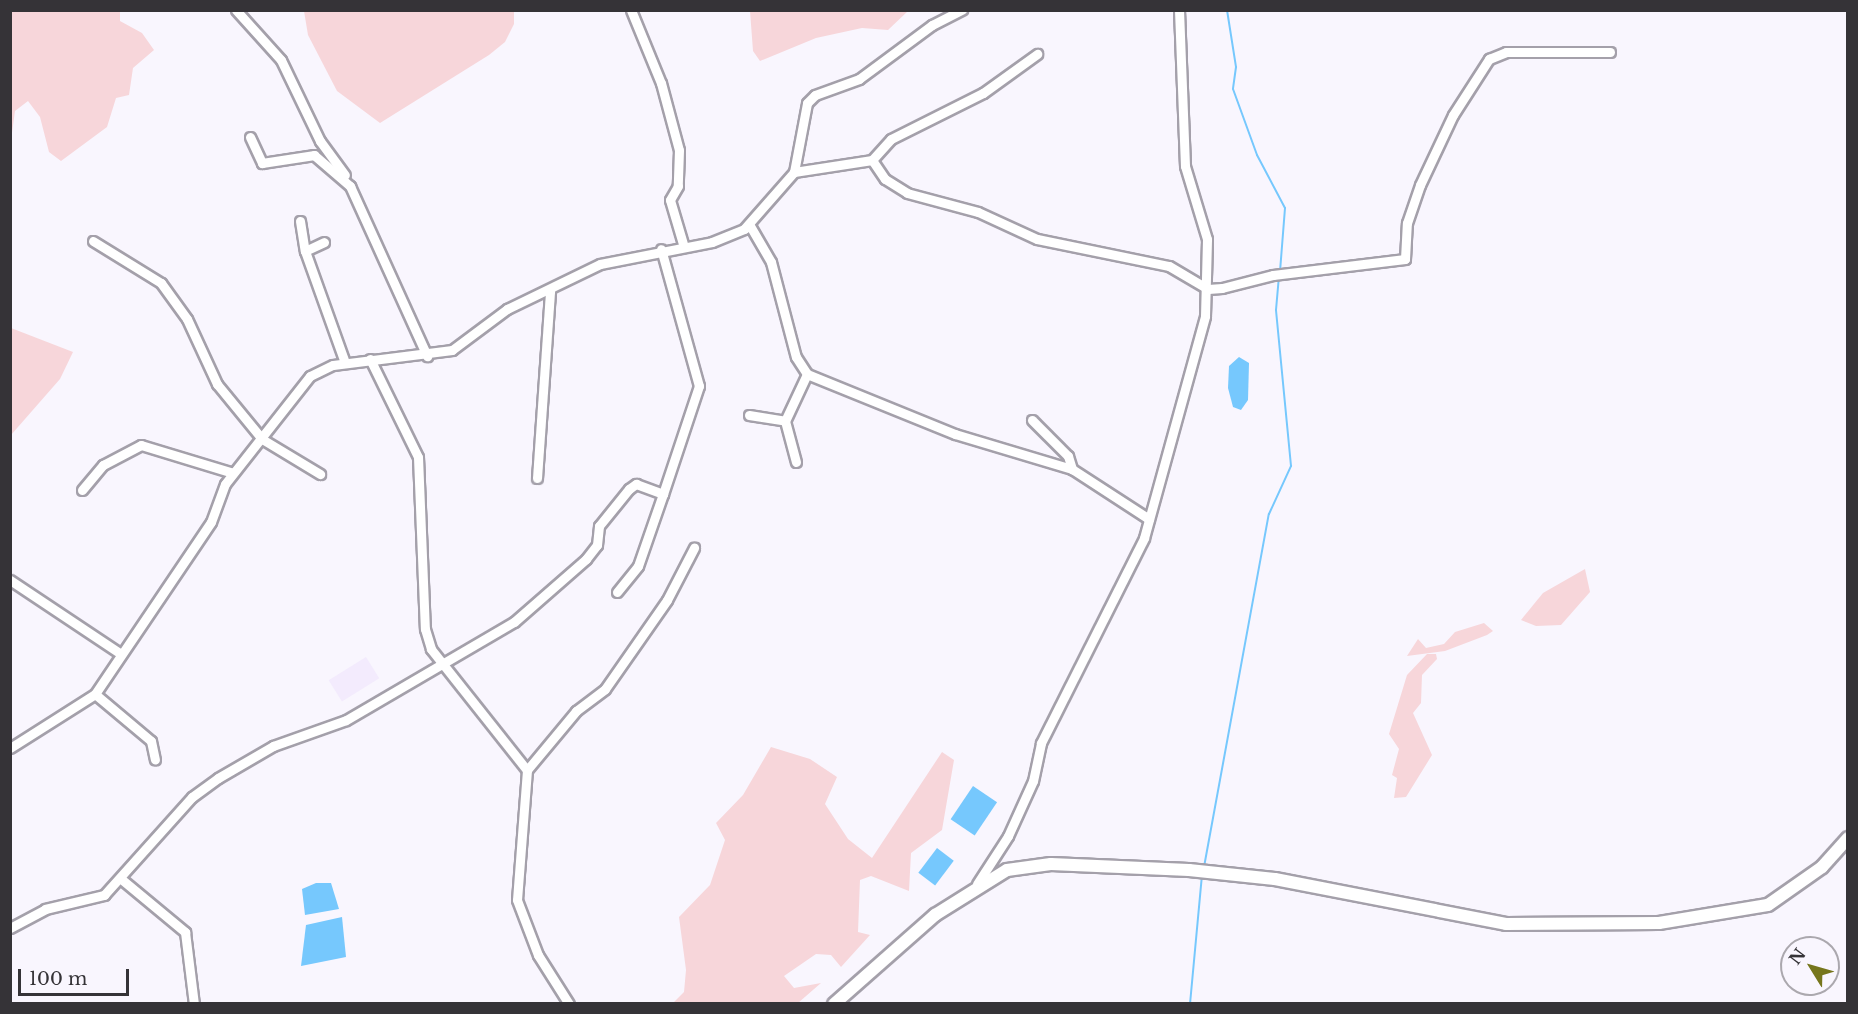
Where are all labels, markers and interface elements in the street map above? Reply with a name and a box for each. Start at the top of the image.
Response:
north arrow [1780,936,1840,996]
text: N [1785,944,1810,968]
scale bar [21,957,132,995]
text: 100 m [29,968,87,990]

